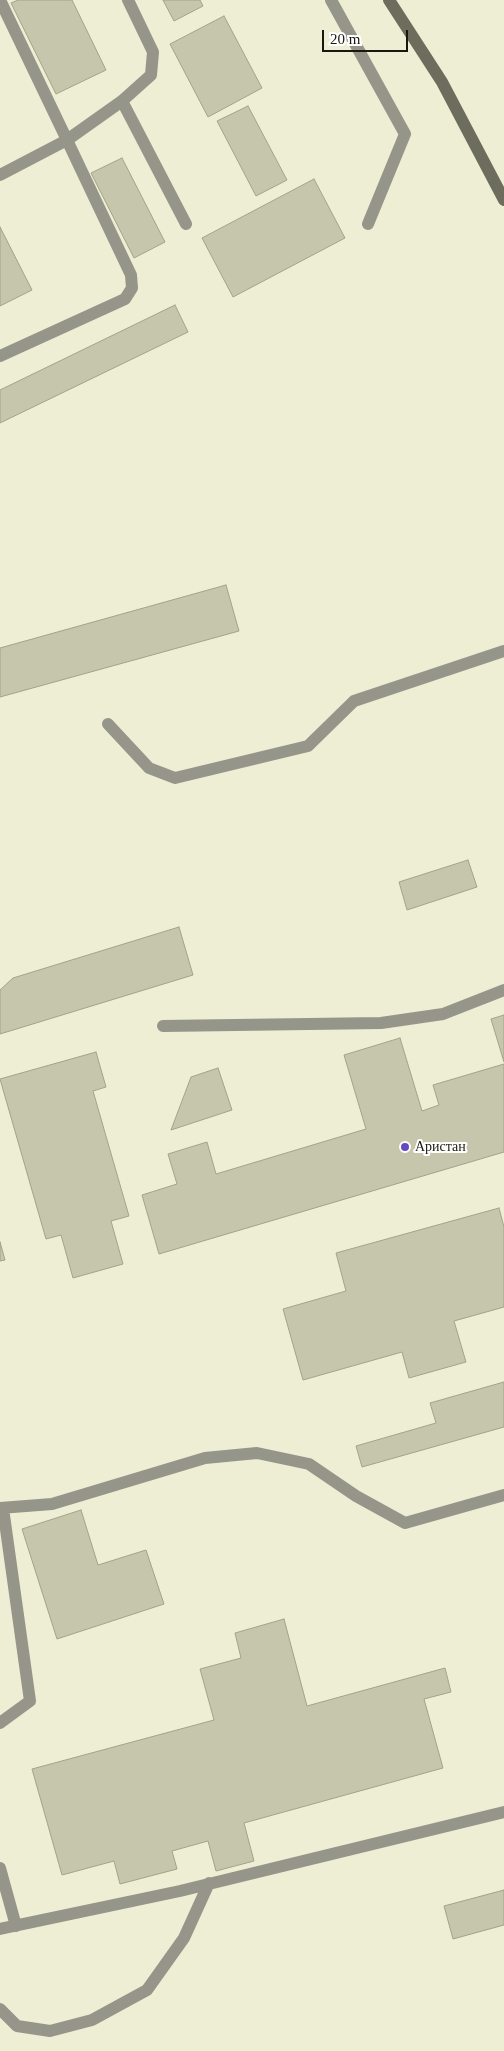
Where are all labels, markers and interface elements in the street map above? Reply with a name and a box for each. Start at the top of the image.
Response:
scale bar [324,20,410,52]
text: 20 m [330,31,360,47]
place label: Аристан [415,1139,466,1155]
marker: Аристан [399,1141,411,1153]

